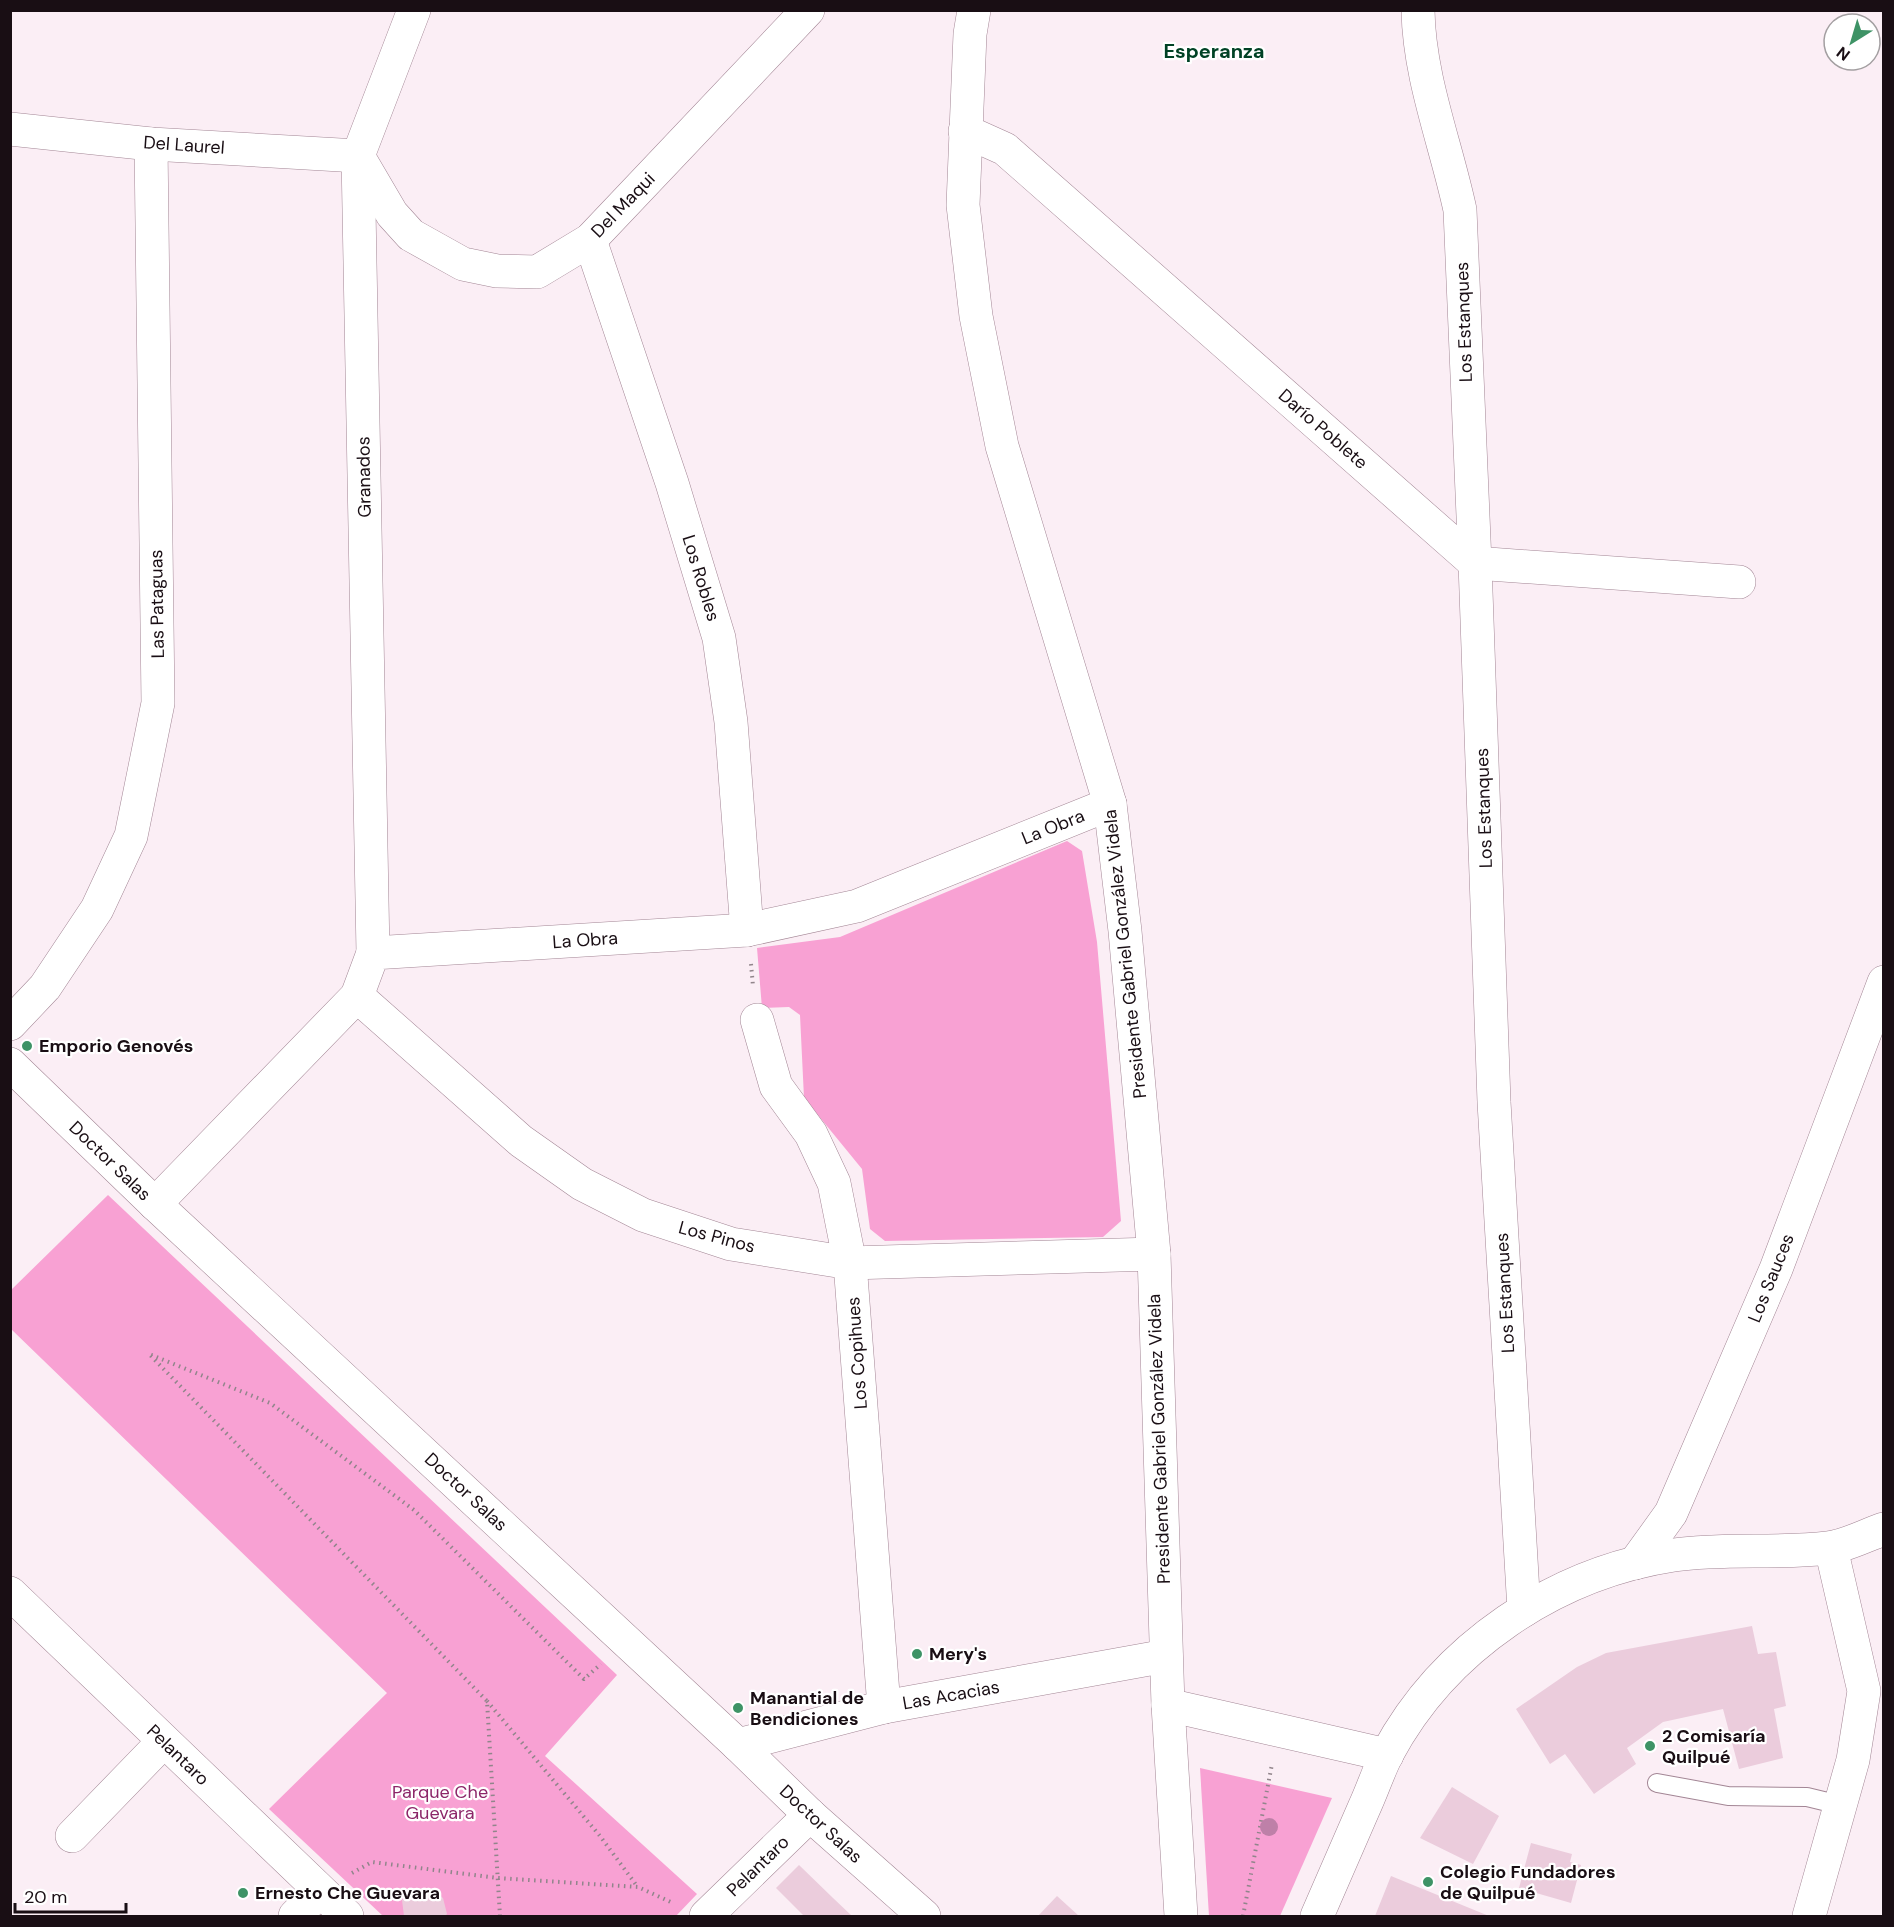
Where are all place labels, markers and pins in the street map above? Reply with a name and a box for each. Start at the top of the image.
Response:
place label: Emporio Genovés [39,1034,193,1058]
marker: Emporio Genovés [20,1039,34,1053]
place label: Mery's [929,1642,987,1666]
marker: Mery's [910,1647,924,1661]
place label: Manantial de Bendiciones [750,1686,864,1731]
marker: Manantial de Bendiciones [731,1701,745,1715]
place label: 2 Comisaría Quilpué [1662,1724,1766,1769]
marker: 2 Comisaría Quilpué [1643,1739,1657,1753]
place label: Colegio Fundadores de Quilpué [1440,1860,1615,1905]
marker: Colegio Fundadores de Quilpué [1421,1875,1435,1889]
place label: Ernesto Che Guevara [255,1881,440,1905]
marker: Ernesto Che Guevara [236,1886,250,1900]

